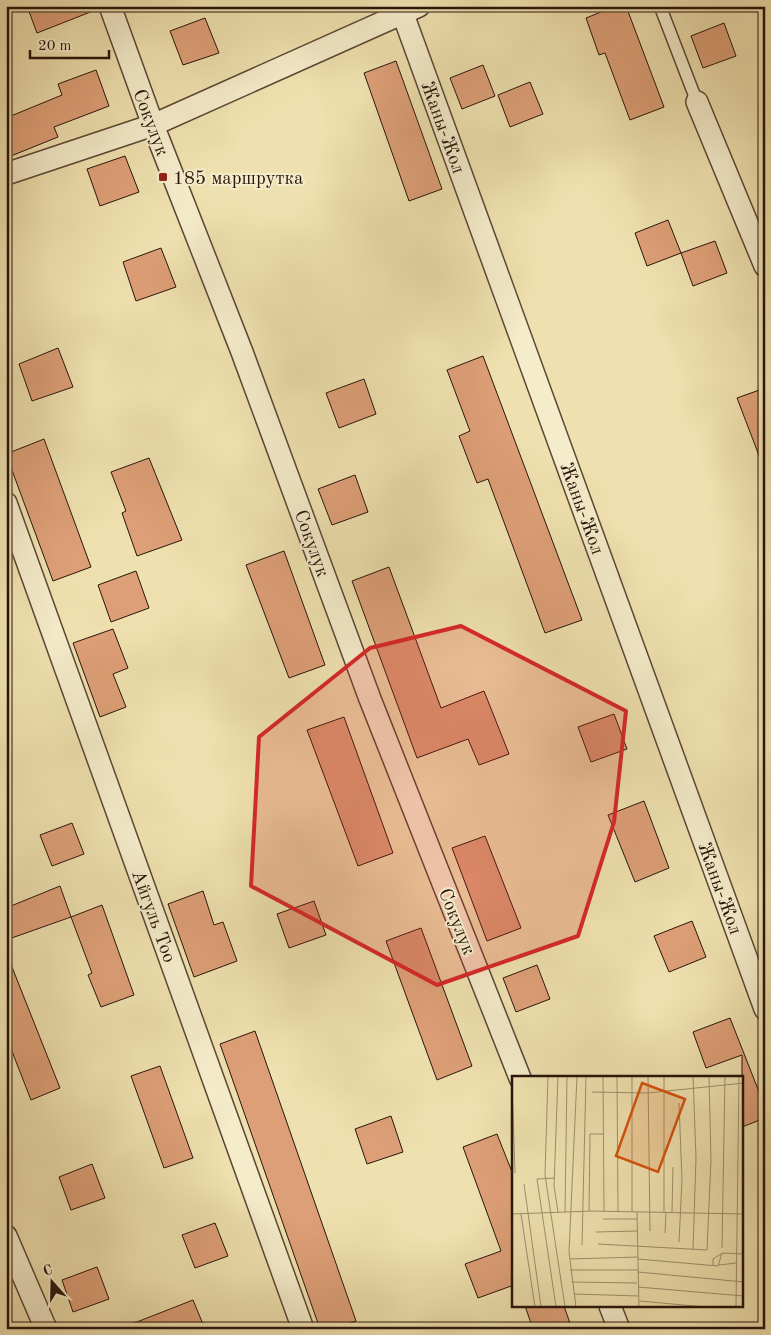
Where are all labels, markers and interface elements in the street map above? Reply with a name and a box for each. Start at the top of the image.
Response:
scale bar [30,28,109,60]
text: 20 m [38,39,72,54]
street label: Жаны-Жол [416,79,467,177]
street label: Сокулук [128,87,171,159]
place label: 185 маршрутка [173,170,304,189]
marker: 185 маршрутка [157,171,169,183]
street label: Жаны-Жол [555,460,606,558]
street label: Сокулук [290,508,332,580]
street label: Жаны-Жол [693,840,744,938]
street label: Айгуль Тоо [127,868,178,966]
street label: Сокулук [434,886,478,958]
inset map [512,1076,744,1308]
north arrow [28,1258,78,1308]
text: С [41,1263,55,1279]

